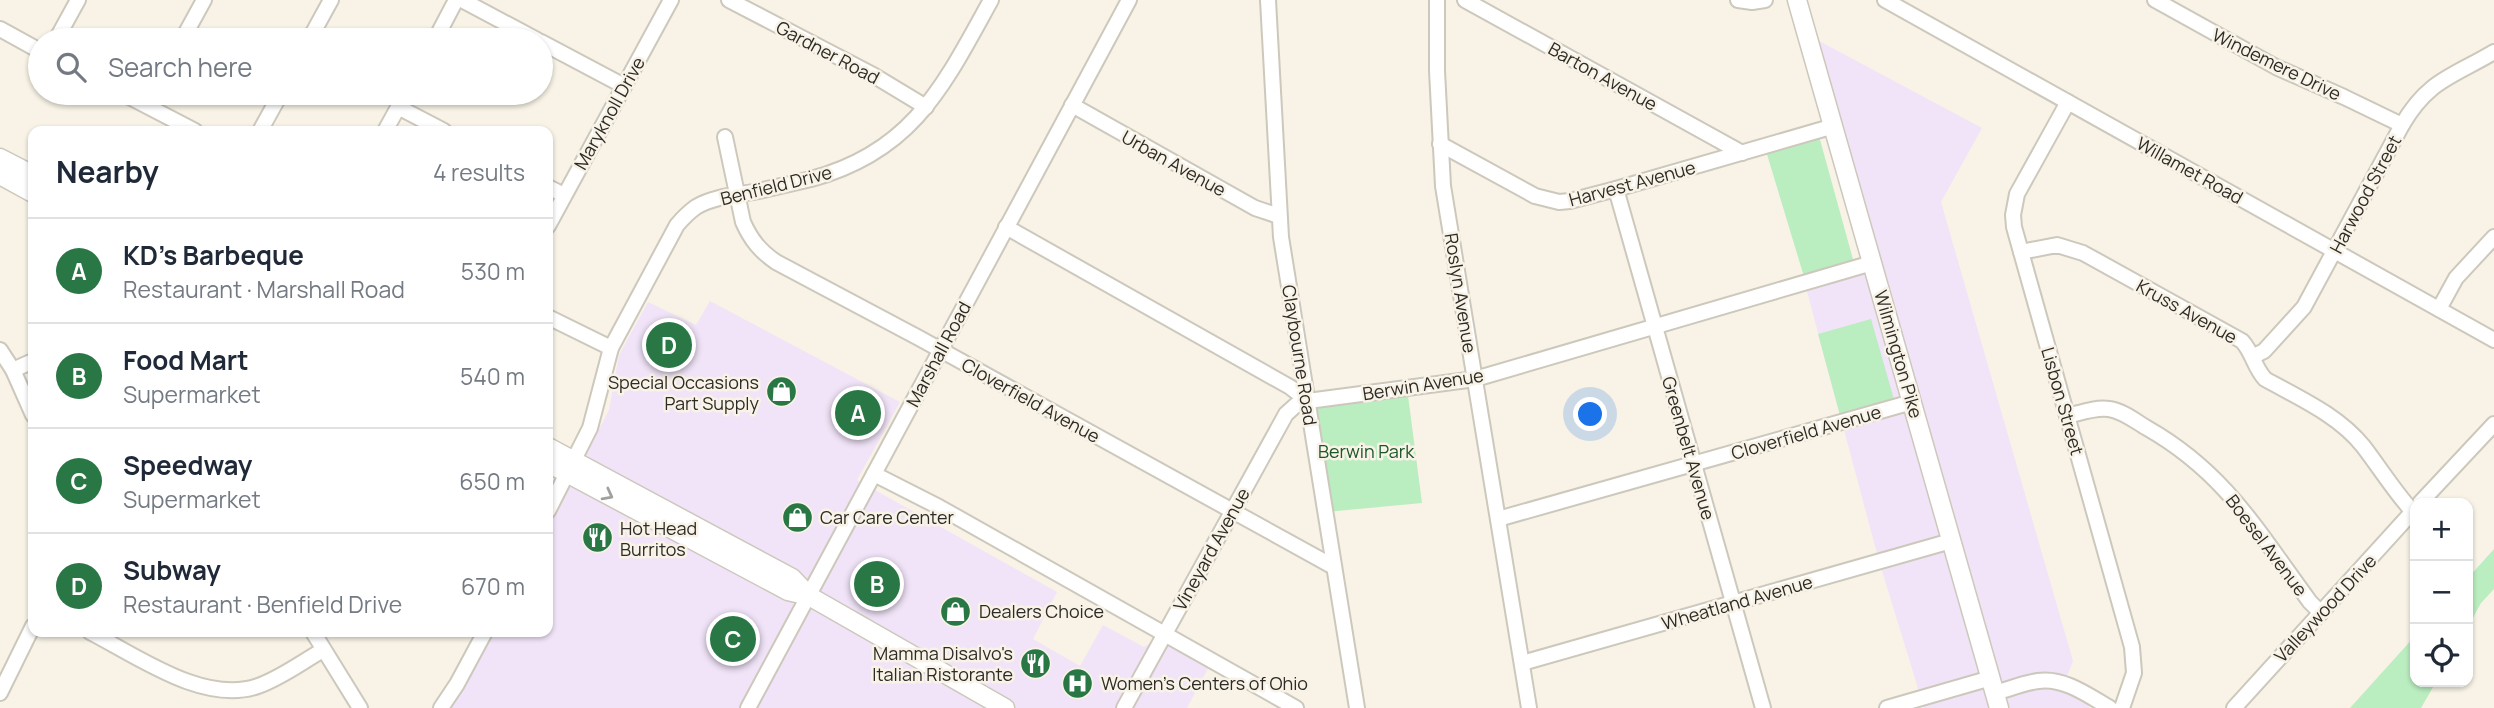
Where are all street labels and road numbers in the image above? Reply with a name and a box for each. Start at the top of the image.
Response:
street label: Gardner Road [772,15,884,89]
street label: Windemere Drive [2209,22,2345,106]
street label: Barton Avenue [1544,36,1662,116]
street label: Maryknoll Drive [568,52,650,174]
street label: Urban Avenue [1118,124,1230,202]
street label: Willamet Road [2132,131,2248,209]
street label: Harwood Street [2324,131,2406,257]
street label: Harvest Avenue [1566,155,1698,211]
street label: Benfield Drive [718,160,834,210]
street label: Roslyn Avenue [1440,231,1482,355]
street label: Kruss Avenue [2132,273,2242,349]
street label: Claybourne Road [1277,283,1323,427]
street label: Wilmington Pike [1869,287,1929,421]
street label: Marshall Road [900,297,976,411]
street label: Lisbon Street [2036,344,2090,458]
street label: Cloverfield Avenue [958,352,1104,448]
street label: Berwin Avenue [1361,363,1485,405]
street label: Greenbelt Avenue [1657,373,1721,523]
street label: Cloverfield Avenue [1728,399,1884,465]
street label: Vineyard Avenue [1167,483,1255,615]
street label: Boesel Avenue [2221,489,2313,601]
street label: Valleywood Drive [2269,549,2381,667]
street label: Wheatland Avenue [1659,569,1815,635]

